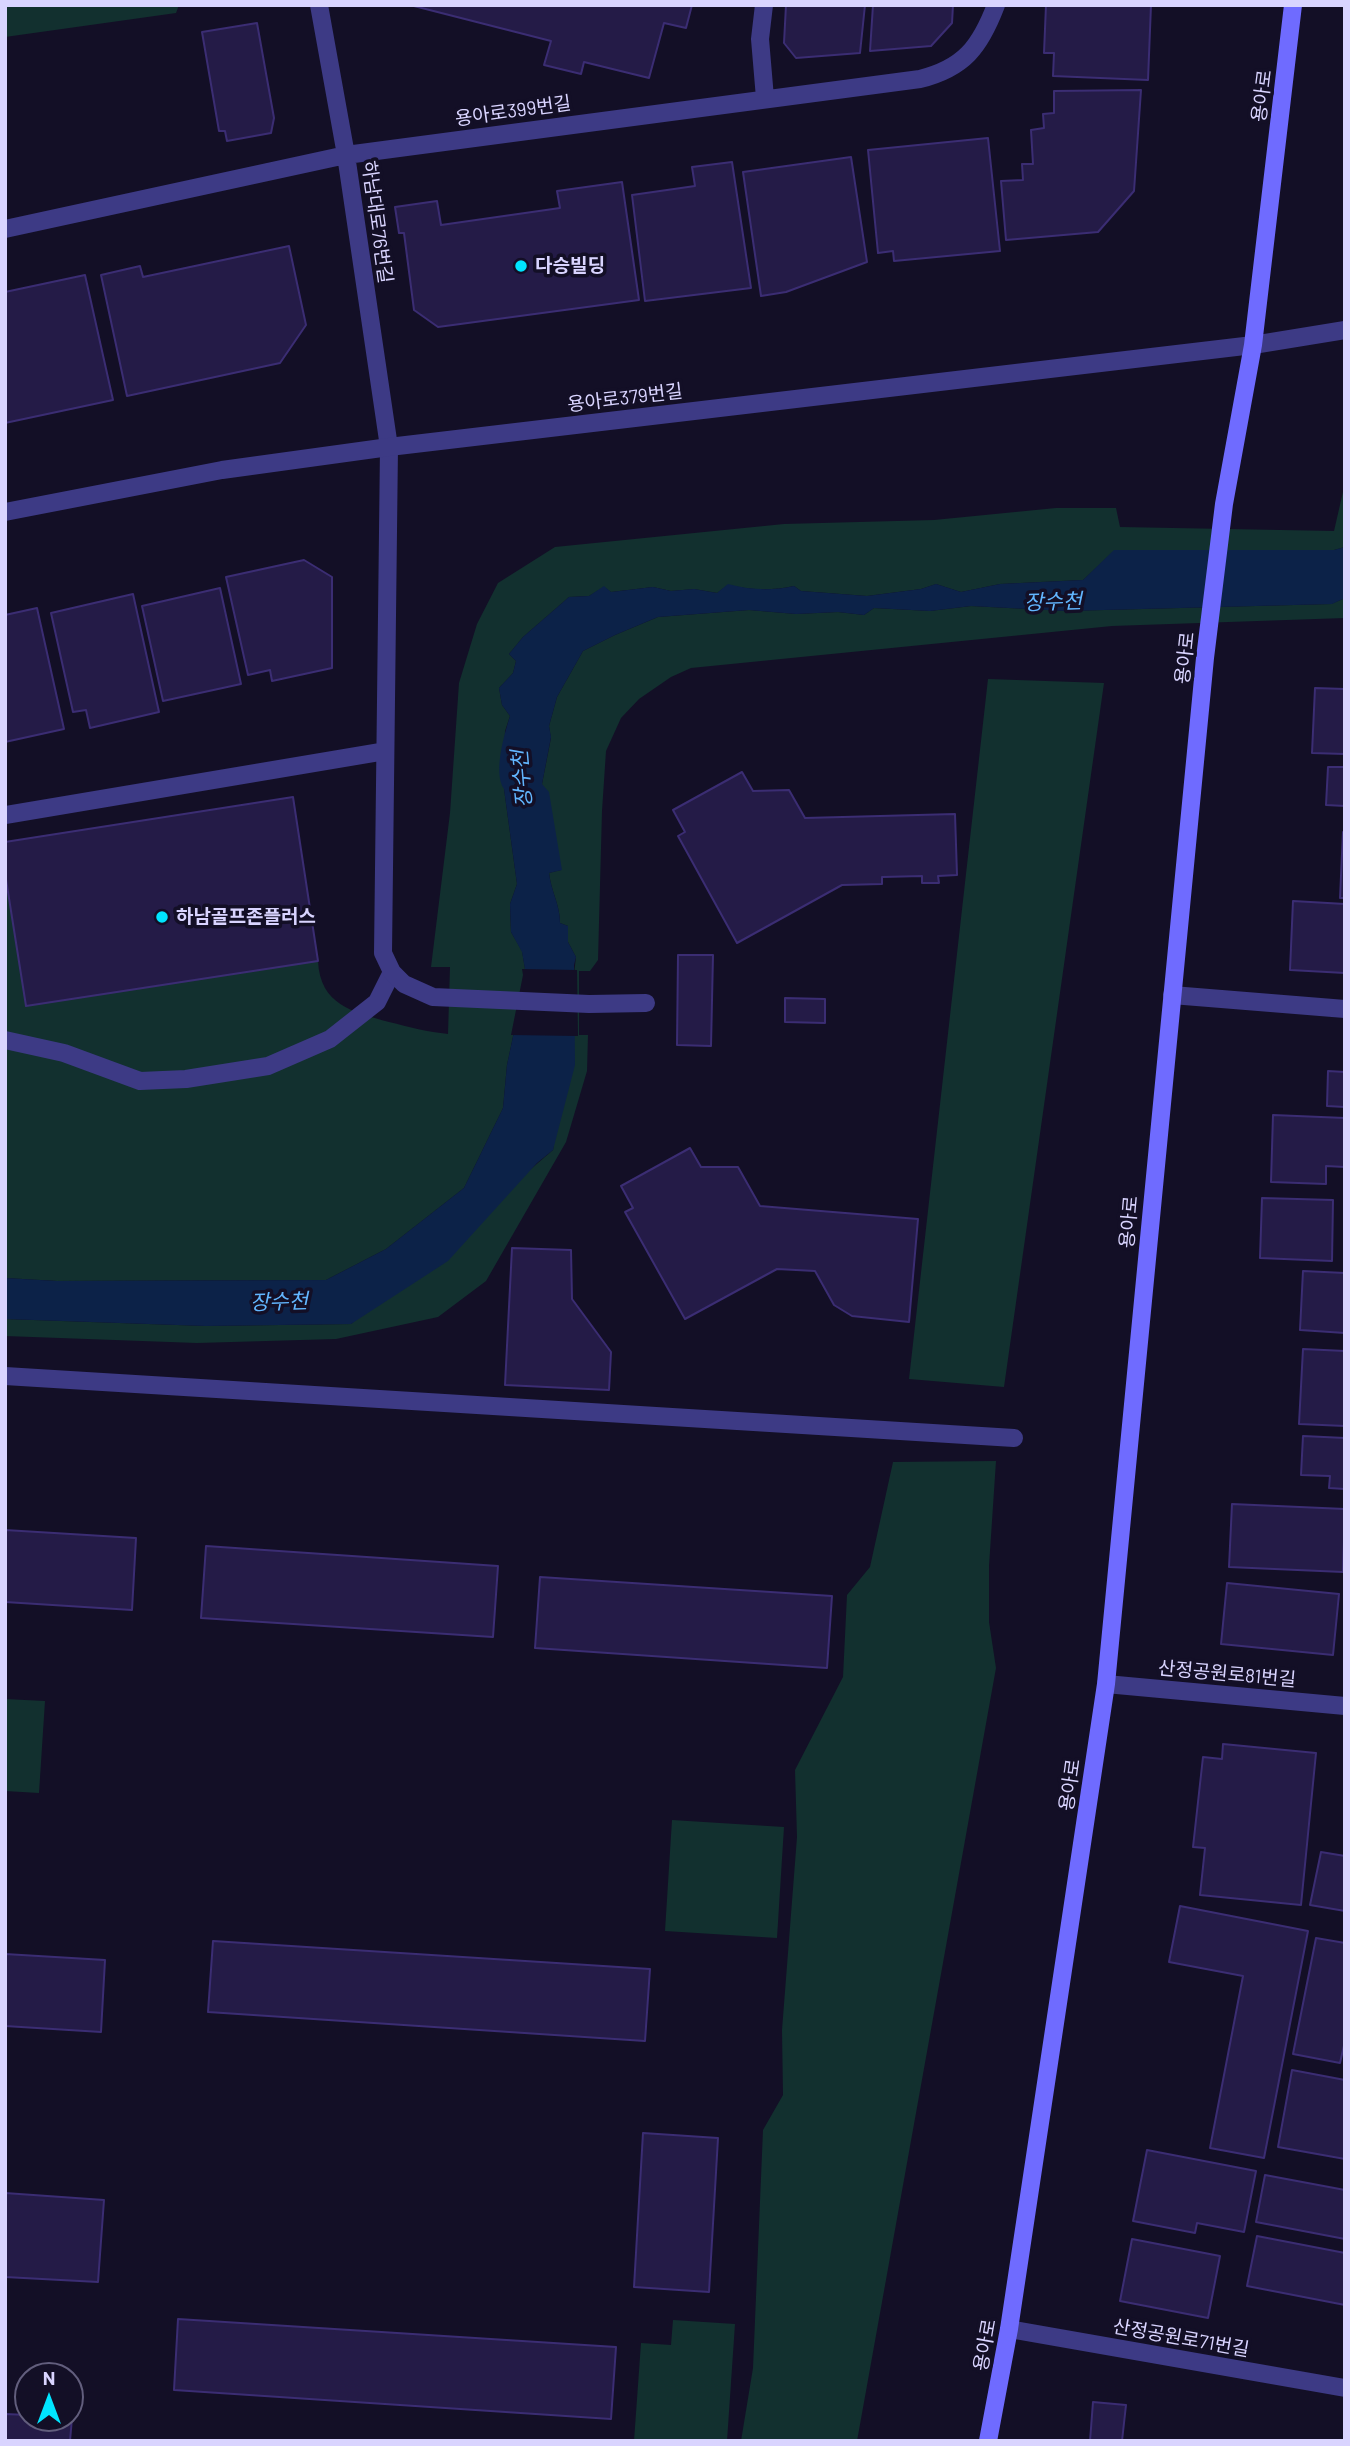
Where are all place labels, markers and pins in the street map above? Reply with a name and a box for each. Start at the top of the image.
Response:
place label: 다승빌딩 [535,255,605,277]
marker: 다승빌딩 [513,258,529,274]
place label: 하남골프존플러스 [176,906,316,928]
marker: 하남골프존플러스 [154,909,170,925]

